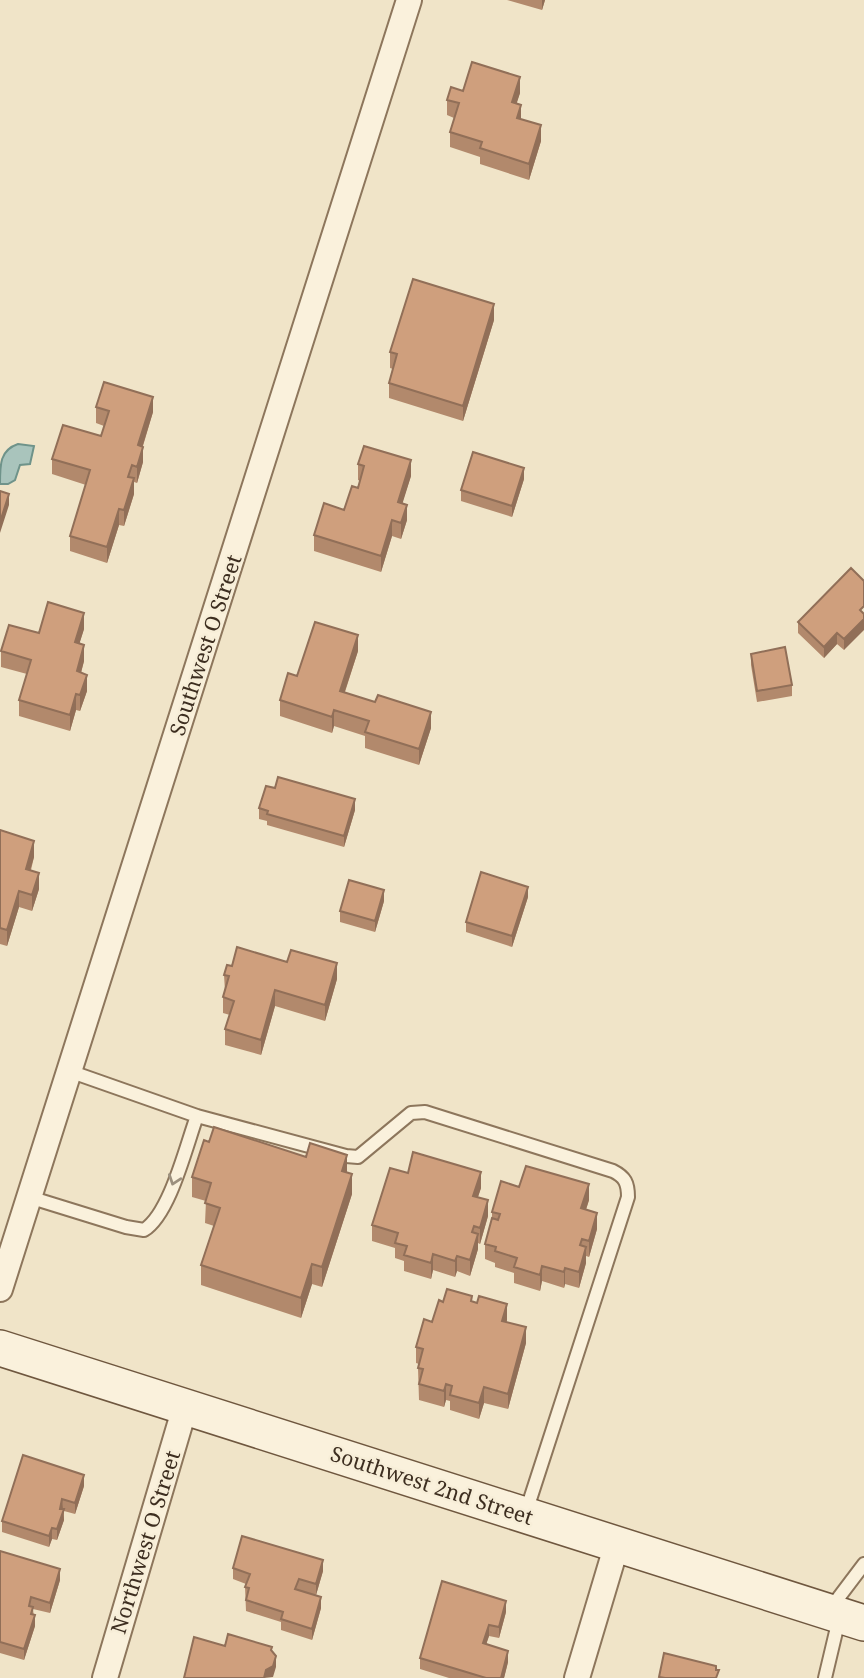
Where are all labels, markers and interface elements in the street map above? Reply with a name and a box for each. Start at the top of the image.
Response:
street label: Southwest O Street [163,551,247,739]
one-way arrow [168,1174,182,1186]
street label: Southwest 2nd Street [327,1439,537,1531]
street label: Northwest O Street [104,1447,186,1637]

